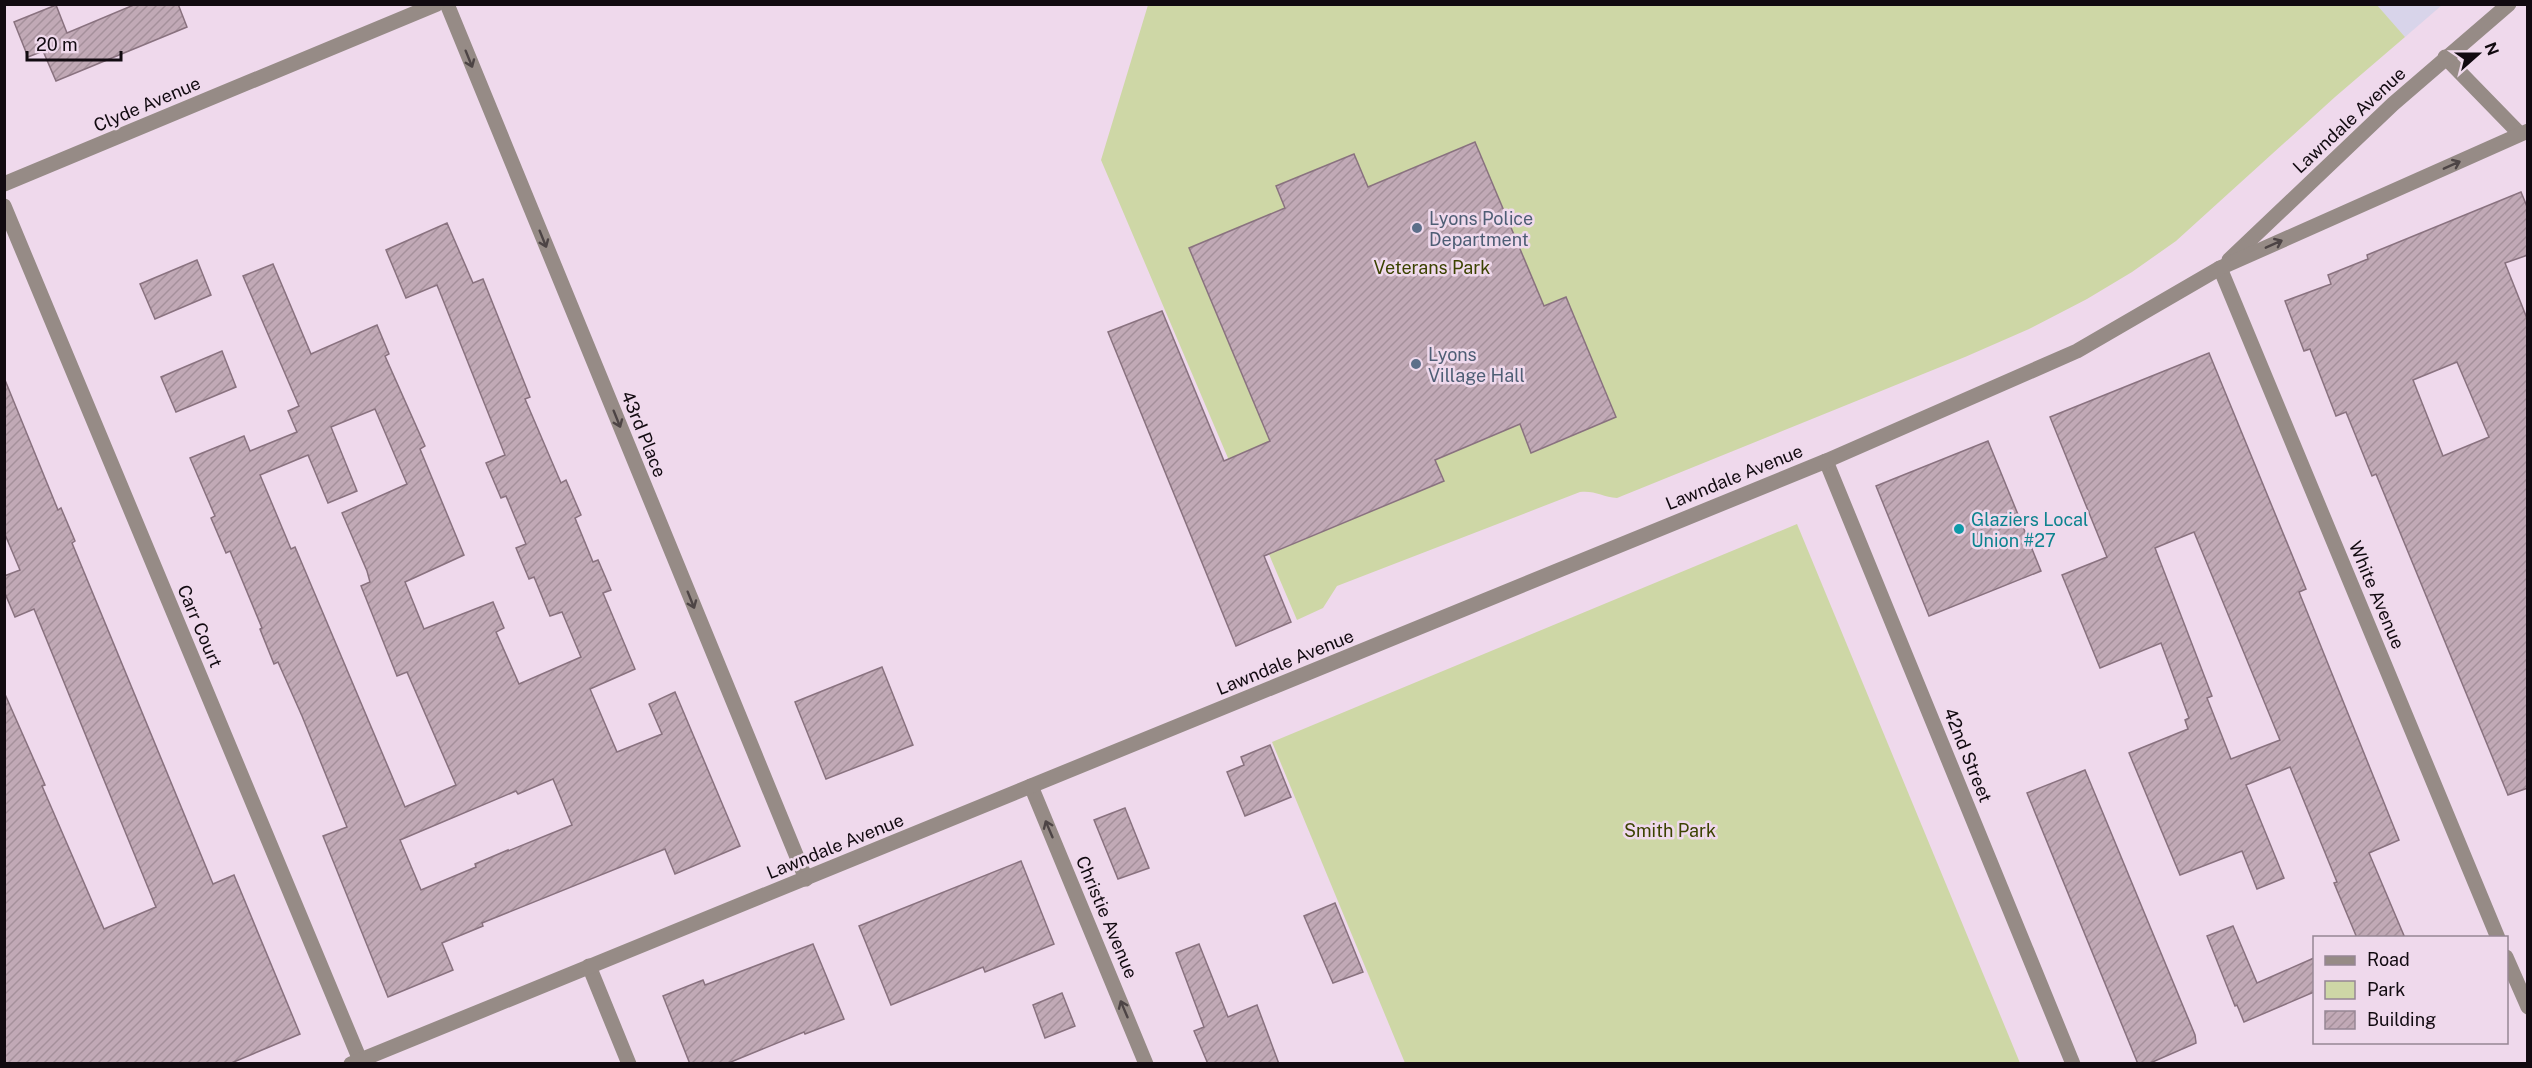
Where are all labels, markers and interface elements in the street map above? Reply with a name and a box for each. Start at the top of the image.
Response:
scale bar [27,24,122,62]
north arrow [2448,24,2508,84]
text: 20 m [36,34,78,55]
text: N [2480,40,2503,58]
one-way arrow [464,49,475,67]
street label: Lawndale Avenue [2288,62,2410,178]
street label: Clyde Avenue [90,72,204,136]
one-way arrow [2442,158,2460,170]
place label: Lyons Police Department [1429,208,1533,250]
marker: Lyons Police Department [1410,221,1424,235]
one-way arrow [538,229,549,248]
one-way arrow [2264,238,2282,249]
park label: Veterans Park [1374,257,1490,278]
place label: Lyons Village Hall [1428,344,1525,386]
marker: Lyons Village Hall [1409,357,1423,371]
street label: 43rd Place [617,388,671,480]
one-way arrow [612,410,623,428]
street label: Lawndale Avenue [1662,440,1806,514]
place label: Glaziers Local Union #27 [1971,509,2088,551]
marker: Glaziers Local Union #27 [1952,522,1966,536]
street label: White Avenue [2345,538,2409,652]
street label: Carr Court [173,582,227,670]
one-way arrow [686,590,697,608]
street label: Lawndale Avenue [1213,625,1357,699]
street label: 42nd Street [1940,705,1996,805]
street label: Lawndale Avenue [763,809,907,883]
park label: Smith Park [1624,820,1716,841]
one-way arrow [1043,821,1054,839]
street label: Christie Avenue [1072,853,1142,981]
legend [2313,936,2508,1044]
text: Road [2367,949,2410,970]
text: Park [2367,979,2405,1000]
one-way arrow [1118,1001,1129,1019]
text: Building [2367,1009,2436,1030]

